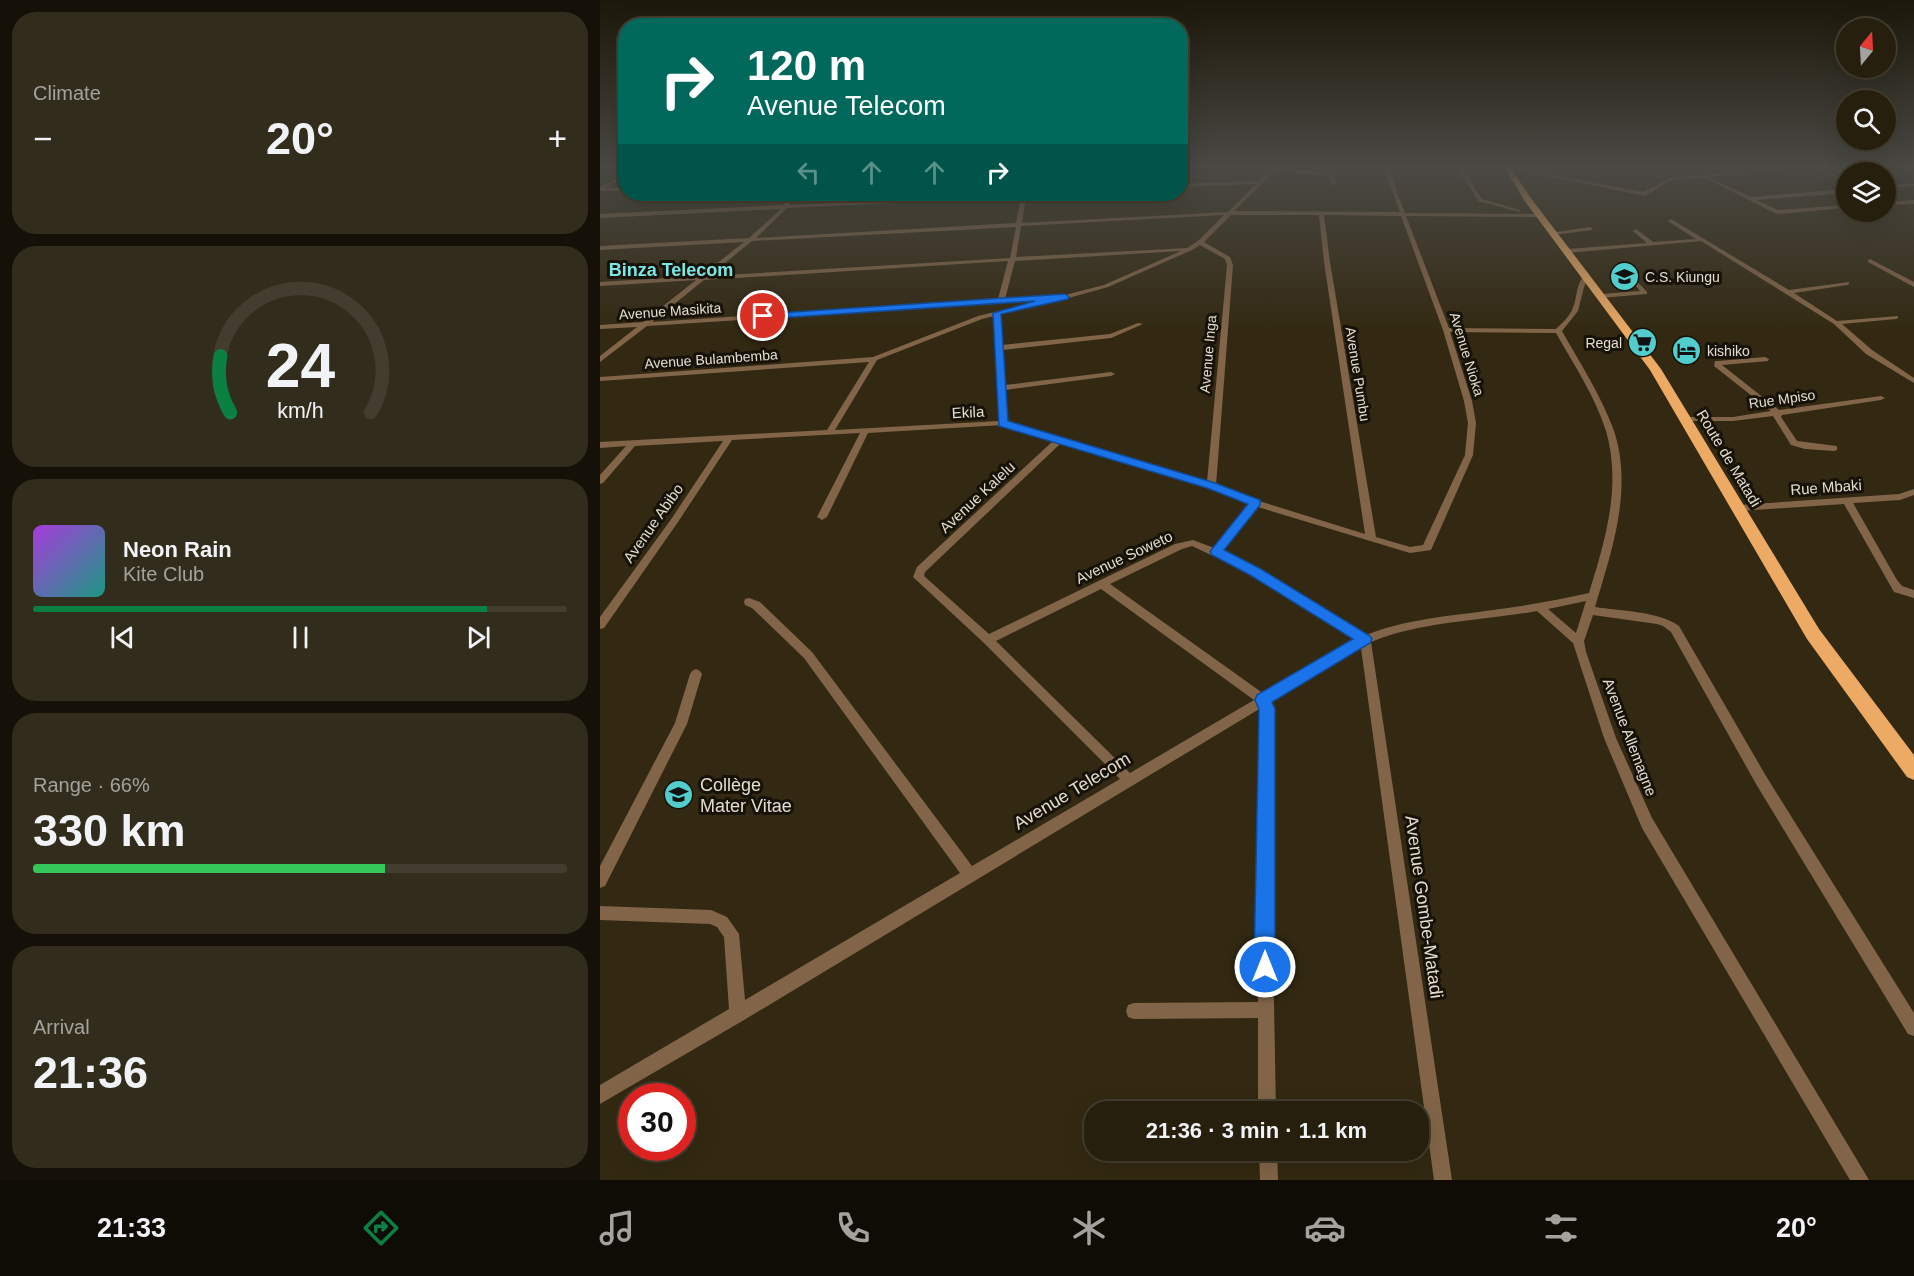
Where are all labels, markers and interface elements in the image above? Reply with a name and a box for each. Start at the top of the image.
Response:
north arrow [1836,18,1896,78]
map controls [1836,18,1896,222]
icon: right [648,42,726,120]
text: 120 m [747,42,866,89]
text: Climate [33,82,101,104]
button: search [1836,90,1896,150]
text: Avenue Telecom [747,91,946,121]
text: 20° [266,113,334,164]
text: − [33,120,52,157]
text: + [548,120,567,157]
icon: left [792,156,825,189]
icon: ahead [855,156,888,189]
icon: ahead [918,156,951,189]
icon: right [981,156,1014,189]
button: layers [1836,162,1896,222]
district label: Binza Telecom [609,260,733,280]
school or university icon: C.S. Kiungu [1608,261,1640,293]
place label: C.S. Kiungu [1645,269,1720,285]
pin [737,290,788,341]
street label: Avenue Masikita [618,299,722,323]
icon: arrive [746,299,779,332]
street label: Avenue Nioka [1447,310,1487,398]
street label: Avenue Inga [1197,314,1219,394]
street label: Avenue Pumbu [1343,326,1373,422]
supermarket icon: Regal [1627,327,1659,359]
text: 24 [265,332,335,401]
place label: Regal [1585,335,1622,351]
hotel icon: kishiko [1670,335,1702,367]
place label: kishiko [1707,343,1750,359]
street label: Avenue Bulambemba [644,346,778,372]
street label: Rue Mpiso [1748,386,1816,412]
text: km/h [277,400,323,424]
street label: Ekila [951,403,985,421]
street label: Route de Matadi [1693,406,1765,510]
street label: Avenue Kalelu [936,458,1018,536]
street label: Rue Mbaki [1790,476,1862,498]
street label: Avenue Abibo [620,480,686,566]
street label: Avenue Soweto [1073,527,1175,587]
text: Neon Rain [123,537,232,562]
text: Kite Club [123,563,204,585]
icon: previous [106,621,139,654]
icon: pause [284,621,317,654]
icon: next [462,621,495,654]
street label: Avenue Allemagne [1600,676,1660,798]
street label: Avenue Telecom [1010,748,1134,834]
text: Range · 66% [33,774,150,796]
place label: Collège Mater Vitae [700,775,792,816]
school or university icon: Collège Mater Vitae [663,779,695,811]
text: 330 km [33,805,186,856]
street label: Avenue Gombe-Matadi [1401,814,1447,1000]
position arrow [1233,935,1297,999]
text: Arrival [33,1016,90,1038]
text: 21:36 [33,1047,148,1098]
speed limit sign: 30 [618,1083,696,1161]
text: 21:36 · 3 min · 1.1 km [1146,1118,1367,1143]
icon: directions [360,1207,402,1249]
icon: music [596,1207,638,1249]
icon: phone [832,1207,874,1249]
icon: climate [1068,1207,1110,1249]
icon: car [1304,1207,1346,1249]
icon: filters [1540,1207,1582,1249]
text: 21:33 [97,1213,166,1243]
text: 20° [1776,1213,1817,1243]

